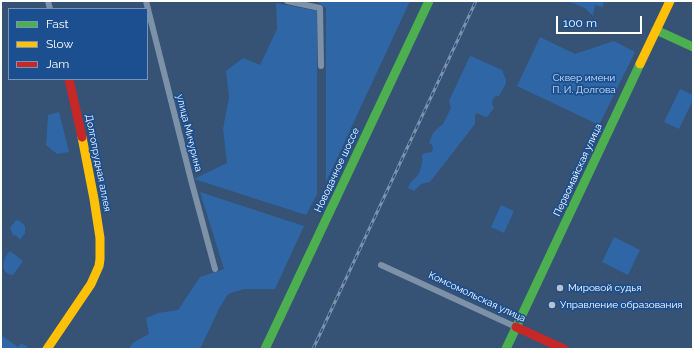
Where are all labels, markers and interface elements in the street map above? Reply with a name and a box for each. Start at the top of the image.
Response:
legend [8,8,148,80]
scale bar [558,8,644,34]
text: 100 m [563,16,597,30]
text: Fast [46,17,69,31]
text: Slow [46,37,73,51]
text: Jam [46,57,69,71]
park label: Сквер имени П. И. Долгова [552,72,616,96]
street label: улица Мичурина [174,93,204,173]
street label: Долгопрудная аллея [83,113,113,213]
street label: Первомайская улица [551,122,605,218]
street label: Новодачное шоссе [312,126,362,214]
street label: Комсомольская улица [426,269,528,325]
place label: Мировой судья [568,282,641,294]
marker: Мировой судья [555,283,565,293]
place label: Управление образования [560,299,683,311]
marker: Управление образования [547,300,557,310]

